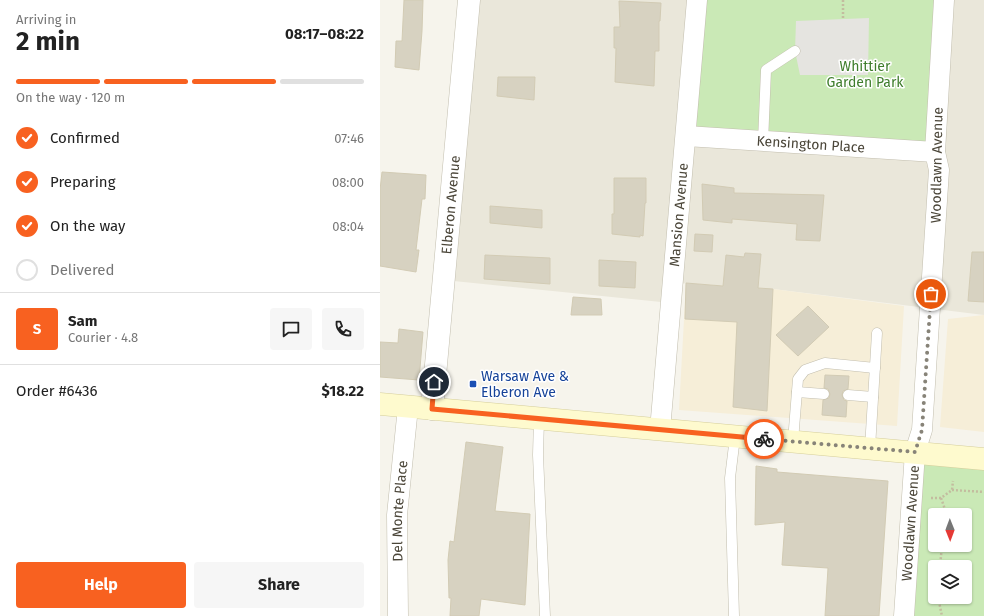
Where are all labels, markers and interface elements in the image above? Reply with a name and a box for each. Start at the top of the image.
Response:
text: Arriving in [16,12,76,27]
text: 08:17–08:22 [285,25,364,43]
text: 2 min [16,26,80,57]
park label: Whittier Garden Park [827,58,904,91]
text: On the way · 120 m [16,90,125,105]
street label: Woodlawn Avenue [927,107,947,223]
icon: check [16,127,38,149]
text: Confirmed [50,129,120,147]
text: 07:46 [334,131,364,146]
street label: Kensington Place [756,132,865,156]
street label: Elberon Avenue [438,155,463,255]
street label: Mansion Avenue [666,162,691,267]
icon: check [16,171,38,193]
text: Preparing [50,173,115,191]
text: 08:00 [332,175,364,190]
icon: check [16,215,38,237]
text: On the way [50,217,125,235]
text: 08:04 [332,219,364,234]
text: Delivered [50,261,114,279]
pin [914,277,948,311]
icon: bag [920,283,942,305]
button: chat [270,308,312,350]
button: phone [322,308,364,350]
text: Sam [68,312,97,330]
text: S [33,320,41,338]
text: Courier · 4.8 [68,330,138,345]
pin [417,365,451,399]
place label: Warsaw Ave & Elberon Ave [481,368,569,401]
icon: home [423,371,445,393]
marker: Warsaw Ave & Elberon Ave [468,379,478,389]
text: Order #6436 [16,382,98,400]
text: $18.22 [322,382,364,400]
courier [744,419,784,459]
icon: bike [753,428,775,450]
street label: Del Monte Place [388,460,411,562]
street label: Woodlawn Avenue [898,465,923,582]
north arrow [928,508,972,552]
map controls [928,508,972,604]
button: layers [928,560,972,604]
button: Help [16,562,186,608]
button: Share [194,562,364,608]

